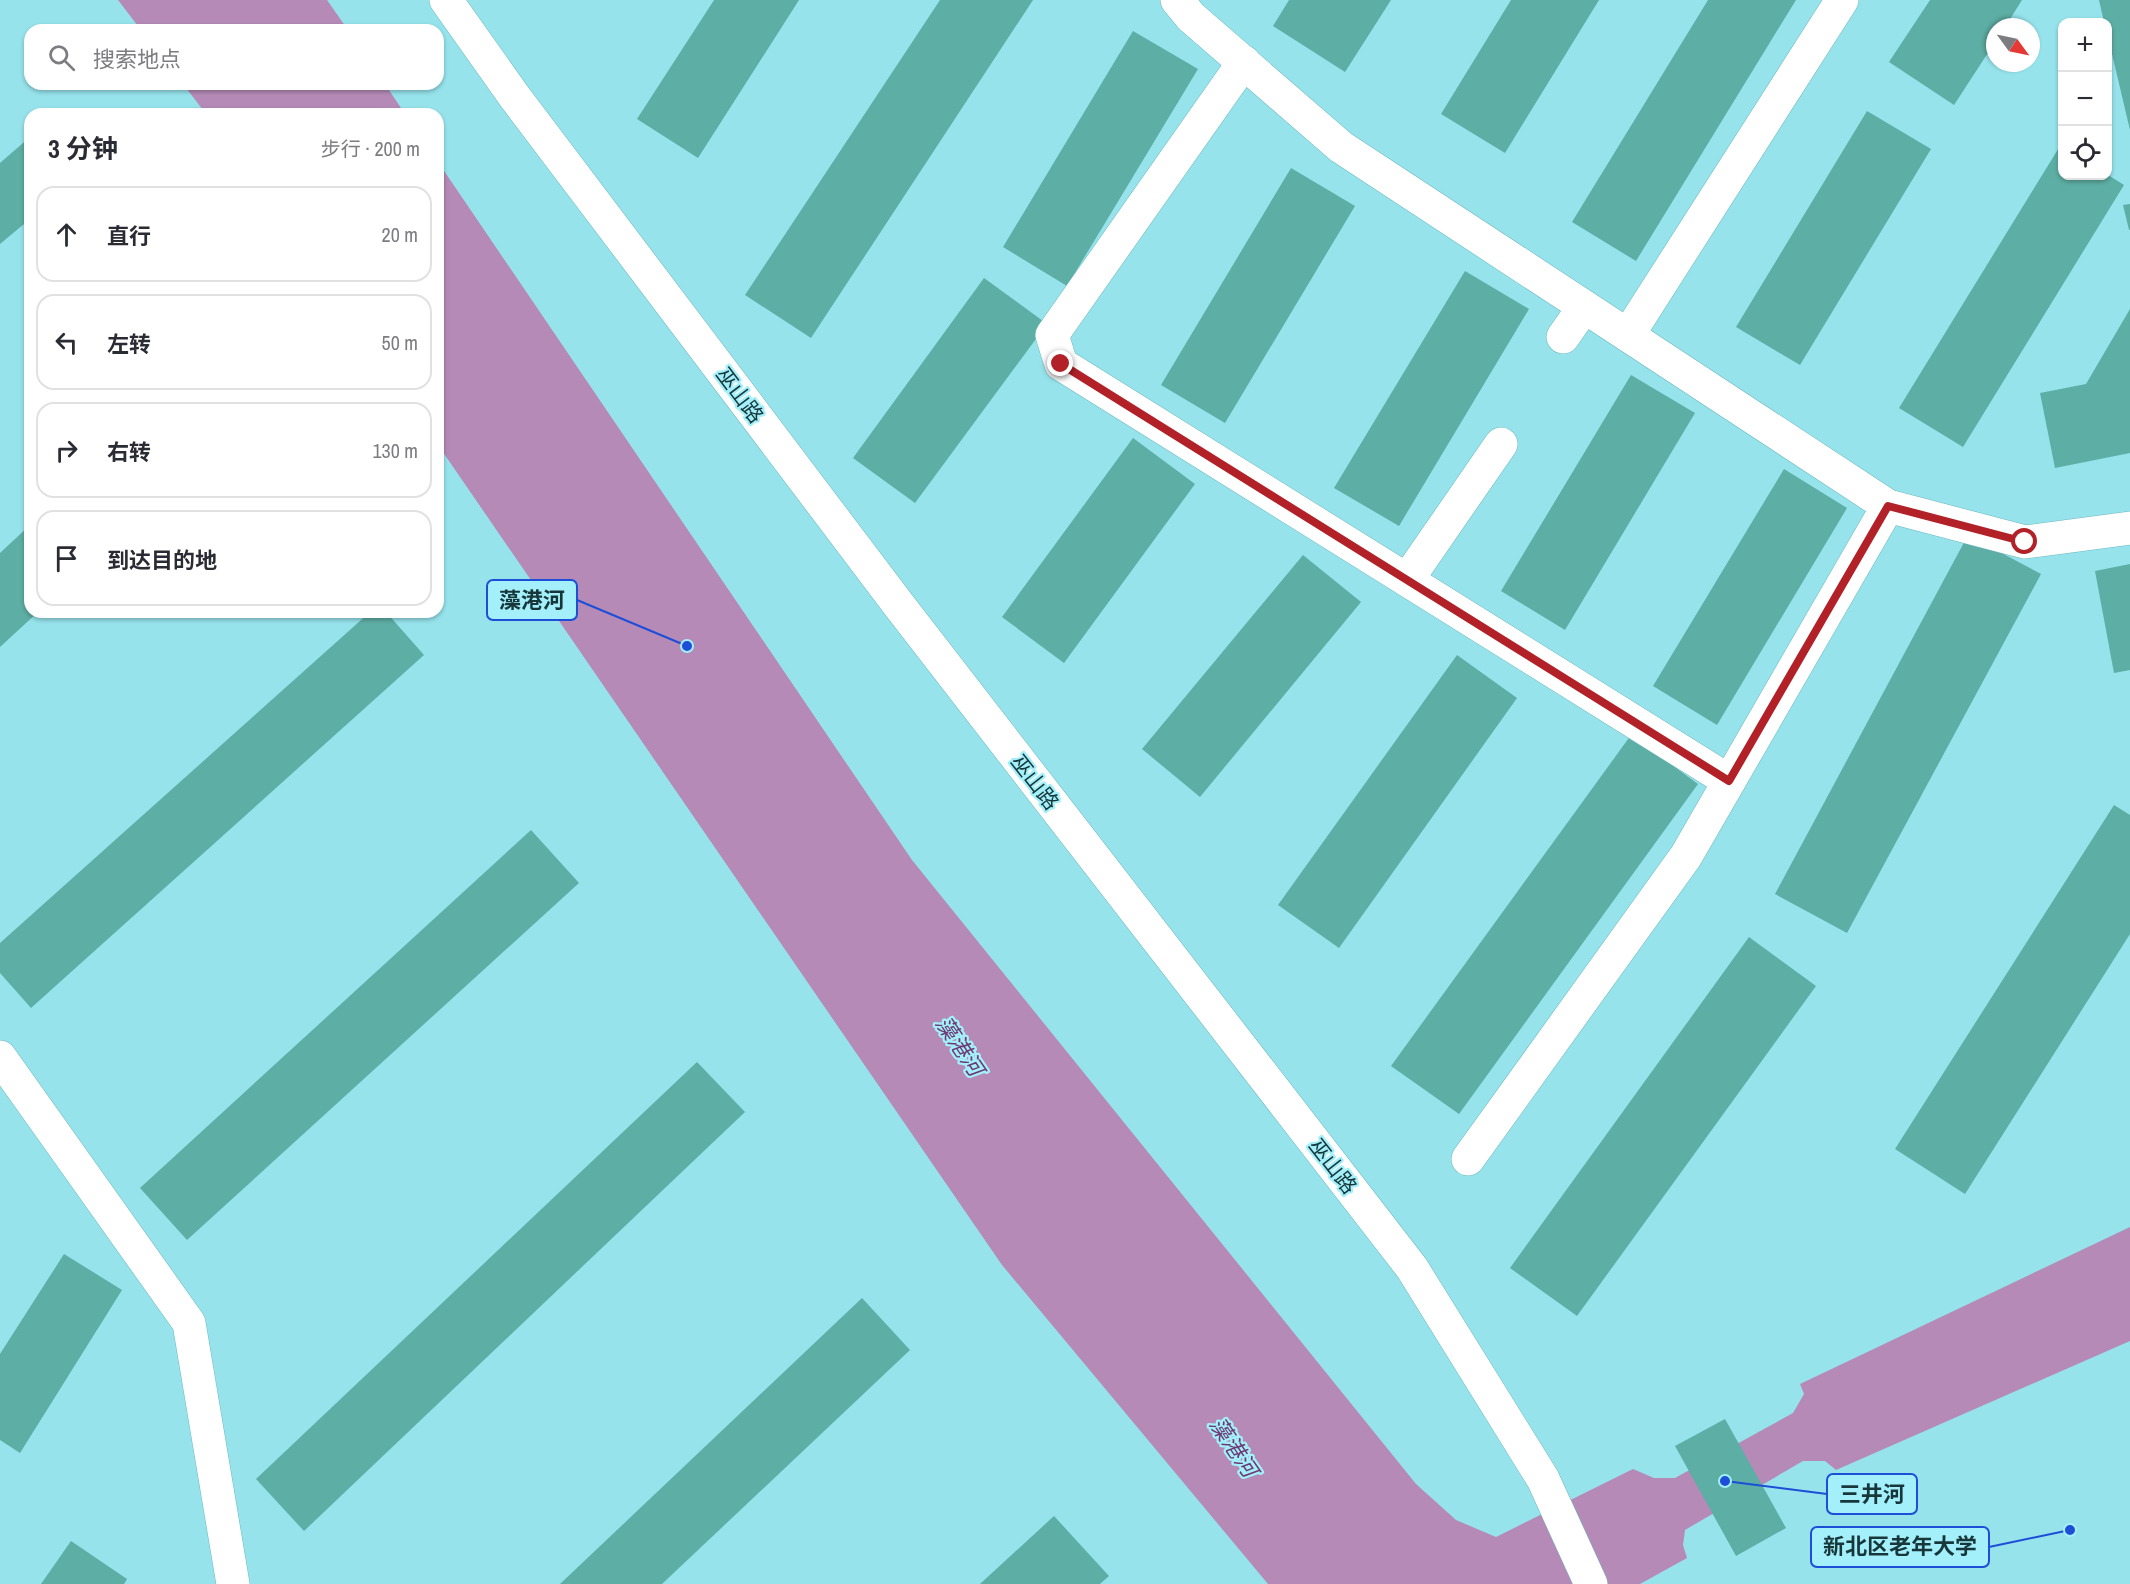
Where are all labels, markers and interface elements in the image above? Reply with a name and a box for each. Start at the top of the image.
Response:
north arrow [1986,18,2040,72]
map controls [2058,18,2112,180]
button: + [2058,18,2112,72]
search box [24,24,444,90]
icon: search [45,41,78,74]
text: 搜索地点 [93,44,181,74]
button: − [2058,72,2112,126]
button: locate [2058,126,2112,180]
text: 3 分钟 [48,131,118,166]
text: 步行 · 200 m [321,135,420,162]
icon: ahead [50,218,83,251]
text: 直行 [107,221,151,251]
text: 20 m [382,221,418,248]
icon: left [50,326,83,359]
text: 左转 [107,329,151,359]
text: 50 m [382,329,418,356]
route end [1047,350,1073,376]
street label: 巫山路 [709,361,771,429]
icon: right [50,434,83,467]
text: 右转 [107,437,151,467]
text: 130 m [372,437,418,464]
route start [2011,528,2037,554]
icon: arrive [50,542,83,575]
text: 到达目的地 [107,545,217,575]
callout: 藻港河 [487,580,577,620]
text: 藻港河 [499,585,565,615]
street label: 巫山路 [1004,748,1066,816]
water label: 藻港河 [929,1010,993,1085]
street label: 巫山路 [1302,1132,1364,1200]
water label: 藻港河 [1203,1411,1267,1486]
callout: 三井河 [1827,1474,1917,1514]
text: 三井河 [1839,1479,1905,1509]
callout: 新北区老年大学 [1811,1527,1989,1567]
text: 新北区老年大学 [1823,1531,1977,1561]

